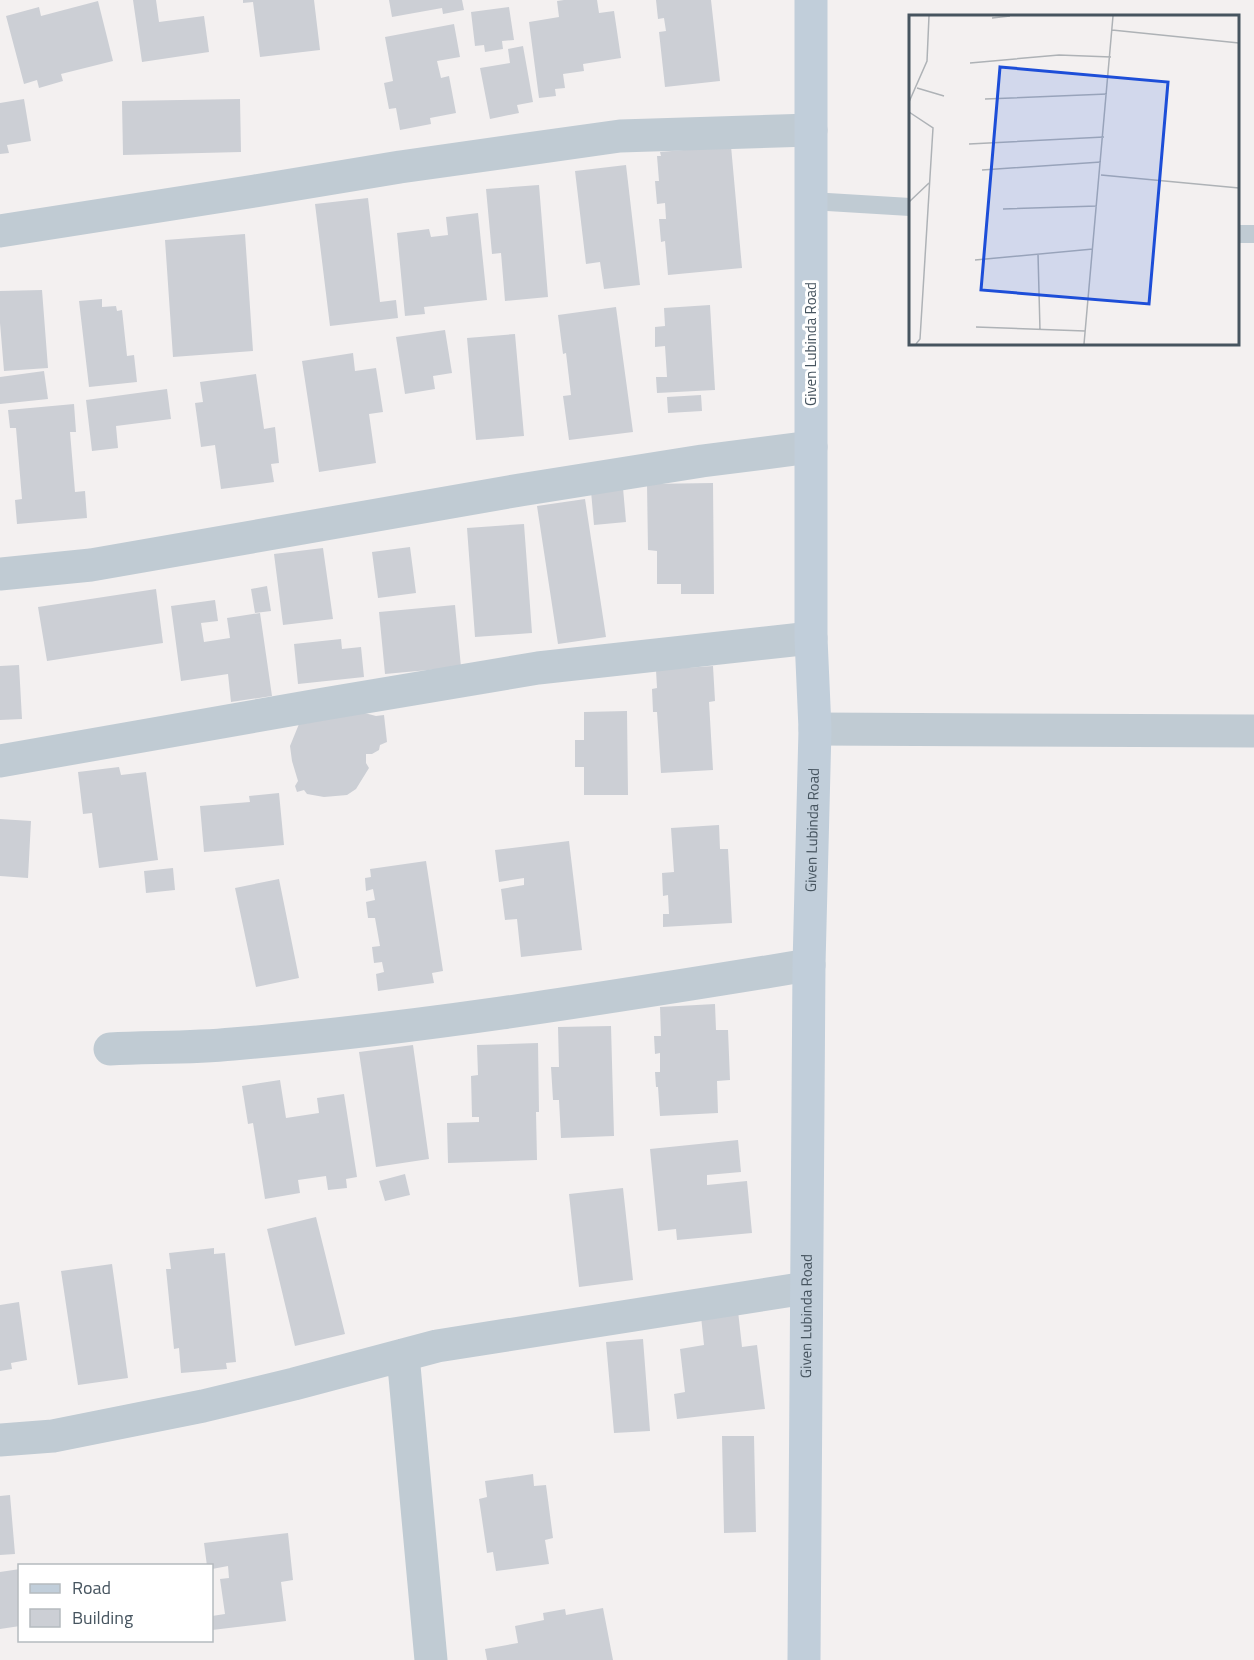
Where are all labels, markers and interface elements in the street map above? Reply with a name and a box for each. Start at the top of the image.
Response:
inset map [909,15,1239,345]
street label: Given Lubinda Road [799,282,822,406]
street label: Given Lubinda Road [799,768,825,892]
street label: Given Lubinda Road [794,1254,818,1378]
legend [18,1564,213,1642]
text: Road [72,1574,111,1601]
text: Building [72,1604,133,1631]

